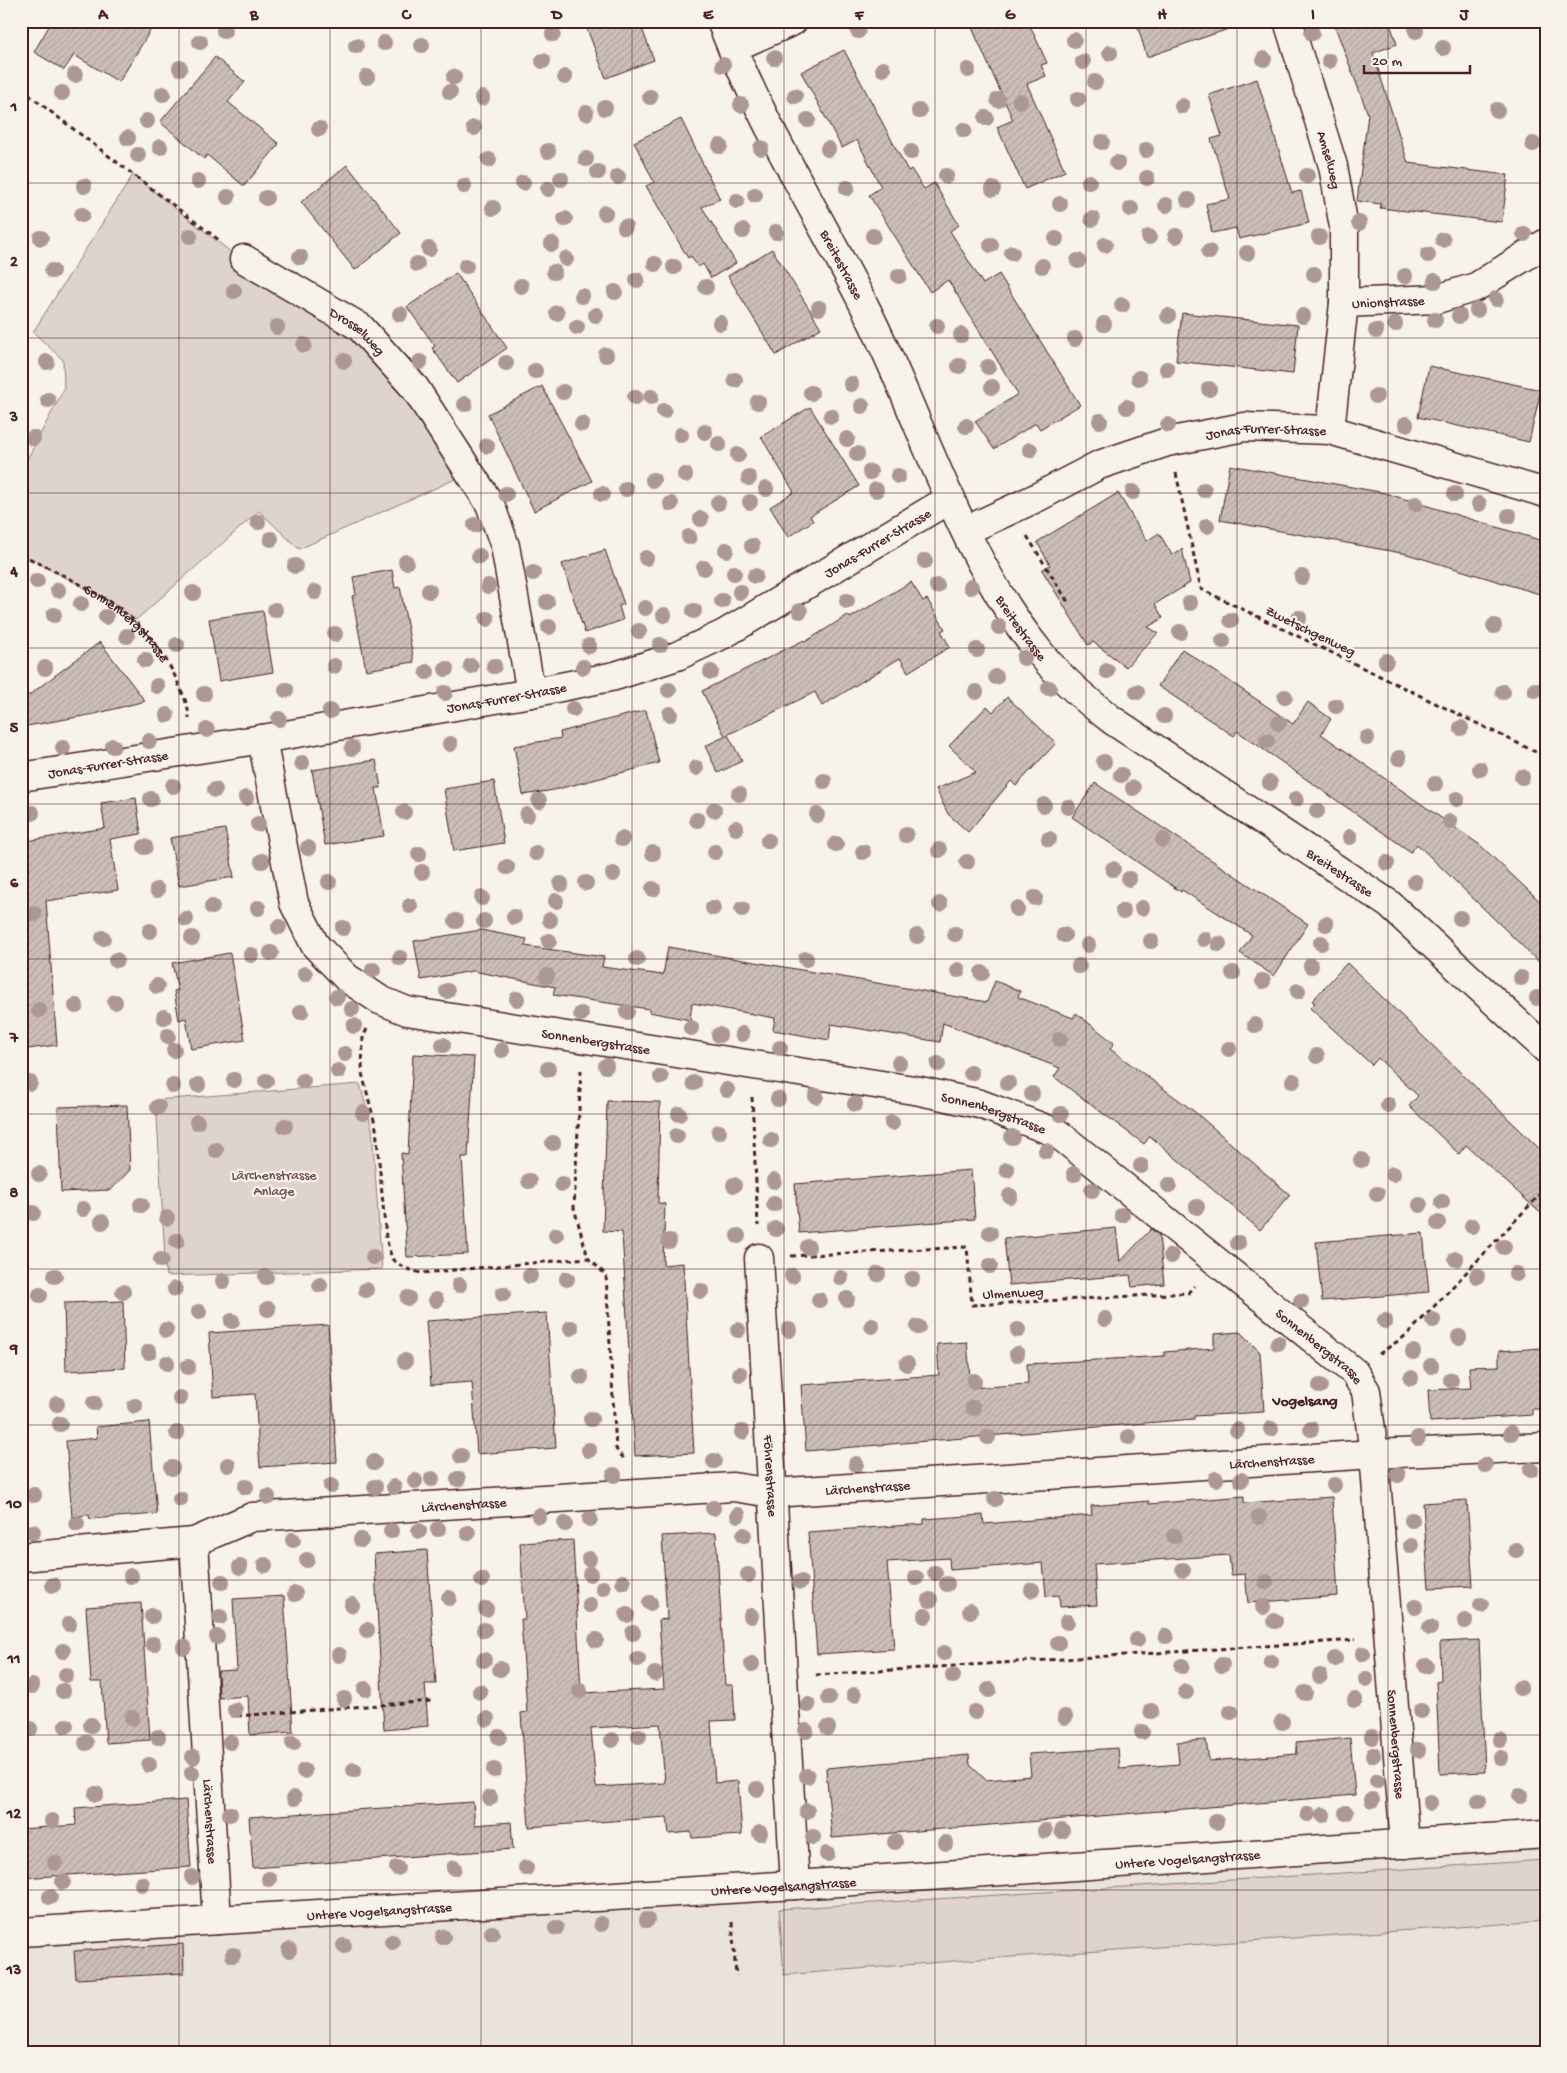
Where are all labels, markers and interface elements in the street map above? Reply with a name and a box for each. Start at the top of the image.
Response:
text: A [97,7,109,26]
text: B [249,7,259,26]
text: C [401,7,412,26]
text: D [550,7,563,26]
text: E [703,7,714,26]
text: F [854,7,865,26]
text: G [1005,7,1016,26]
text: H [1157,7,1167,26]
text: I [1311,7,1315,26]
text: J [1459,7,1470,26]
scale bar [1364,42,1471,74]
text: 20 m [1372,53,1402,71]
text: 1 [10,99,17,118]
street label: Amselweg [1312,129,1343,191]
street label: Breitestrasse [814,227,866,304]
text: 2 [10,254,18,273]
street label: Unionstrasse [1352,294,1426,314]
street label: Drosselweg [325,304,388,360]
text: 3 [9,409,18,428]
street label: Jonas-Furrer-Strasse [1204,421,1327,445]
street label: Jonas-Furrer-Strasse [822,506,935,583]
text: 4 [9,564,18,583]
street label: Sonnenbergstrasse [81,582,172,667]
street label: Breitestrasse [990,592,1050,666]
street label: Zwetschgenweg [1262,603,1358,661]
street label: Jonas-Furrer-Strasse [446,680,569,718]
text: 5 [10,720,19,739]
street label: Jonas-Furrer-Strasse [47,748,170,784]
street label: Breitestrasse [1302,845,1376,902]
text: 6 [10,875,19,894]
street label: Sonnenbergstrasse [540,1026,652,1060]
text: 7 [9,1030,19,1049]
street label: Sonnenbergstrasse [939,1090,1049,1139]
park label: Lärchenstrasse Anlage [231,1168,317,1201]
text: 8 [10,1185,19,1204]
street label: Ulmenweg [982,1284,1044,1305]
street label: Sonnenbergstrasse [1271,1306,1366,1389]
text: 9 [9,1341,18,1360]
district label: Vogelsang [1271,1393,1338,1411]
street label: Föhrenstrasse [758,1433,780,1518]
street label: Lärchenstrasse [1229,1452,1316,1474]
street label: Lärchenstrasse [825,1478,912,1501]
street label: Lärchenstrasse [421,1495,508,1517]
text: 10 [5,1496,22,1515]
text: 11 [7,1651,20,1670]
street label: Sonnenbergstrasse [1382,1689,1407,1801]
street label: Lärchenstrasse [197,1779,220,1865]
text: 12 [6,1806,21,1825]
street label: Untere Vogelsangstrasse [1115,1847,1262,1874]
street label: Untere Vogelsangstrasse [711,1875,858,1901]
street label: Untere Vogelsangstrasse [306,1900,453,1926]
text: 13 [6,1962,21,1981]

